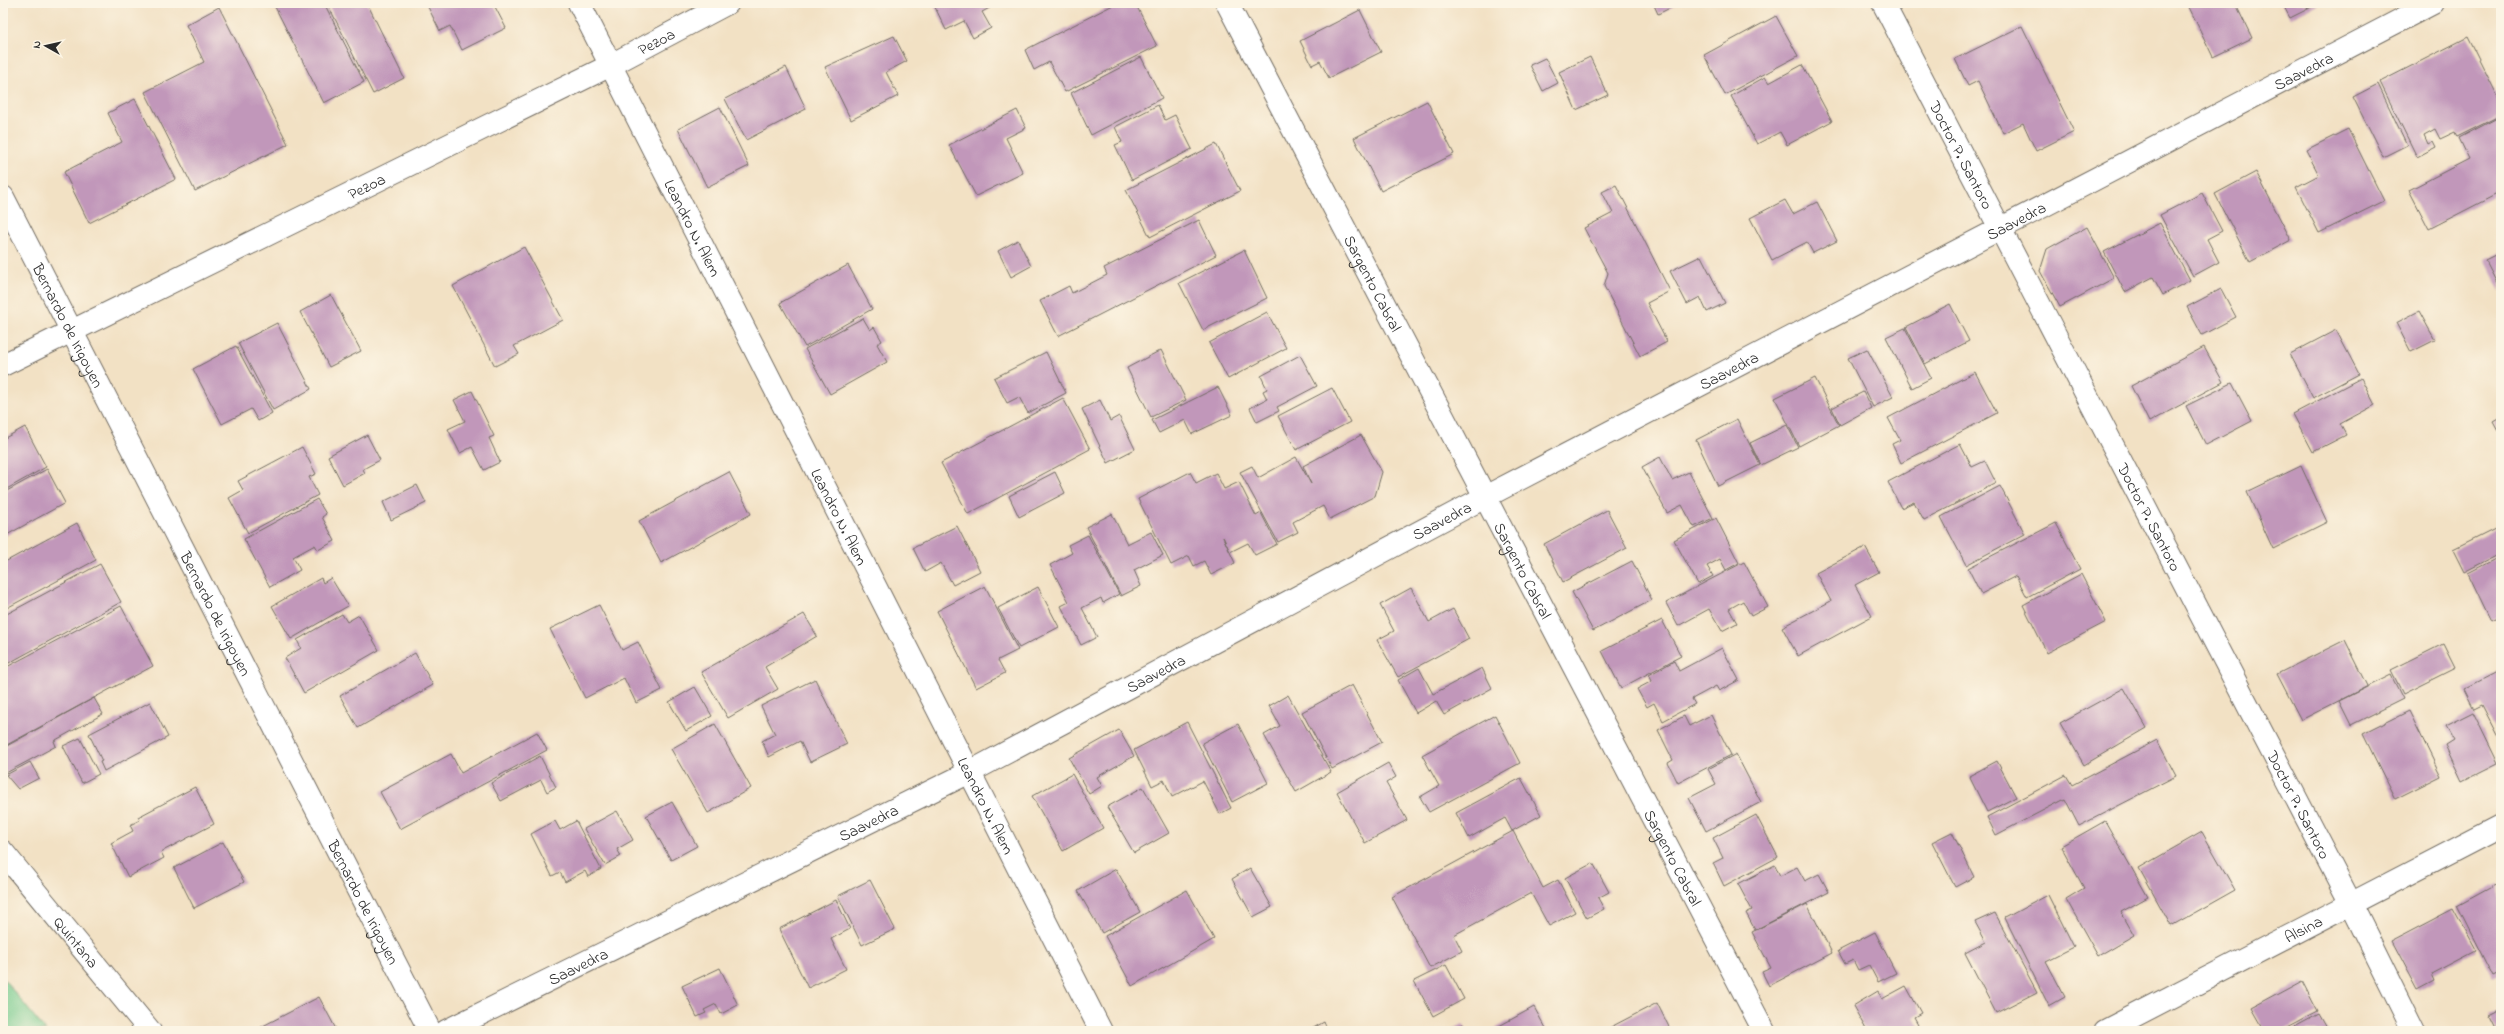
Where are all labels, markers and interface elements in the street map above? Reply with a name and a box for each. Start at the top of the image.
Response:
street label: Pezoa [634,23,680,63]
north arrow [26,26,66,66]
text: N [29,40,46,50]
street label: Saavedra [2270,47,2338,98]
street label: Doctor P. Santoro [1921,96,1998,214]
street label: Pezoa [344,168,390,207]
street label: Leandro N. Alem [657,176,726,281]
street label: Saavedra [1983,197,2051,248]
street label: Sargento Cabral [1336,231,1407,337]
street label: Bernardo de Irigoyen [24,259,109,393]
street label: Saavedra [1696,346,1763,397]
street label: Doctor P. Santoro [2110,458,2186,576]
street label: Leandro N. Alem [803,465,873,570]
street label: Saavedra [1409,496,1476,548]
street label: Sargento Cabral [1486,519,1557,624]
street label: Bernardo de Irigoyen [172,547,256,681]
street label: Saavedra [1123,649,1190,700]
street label: Doctor P. Santoro [2259,746,2336,864]
street label: Leandro N. Alem [950,754,1019,859]
street label: Saavedra [835,799,903,849]
street label: Sargento Cabral [1636,806,1707,911]
street label: Bernardo de Irigoyen [320,836,404,969]
street label: Alsina [2281,910,2327,950]
street label: Quintana [47,912,104,974]
street label: Saavedra [545,943,613,993]

